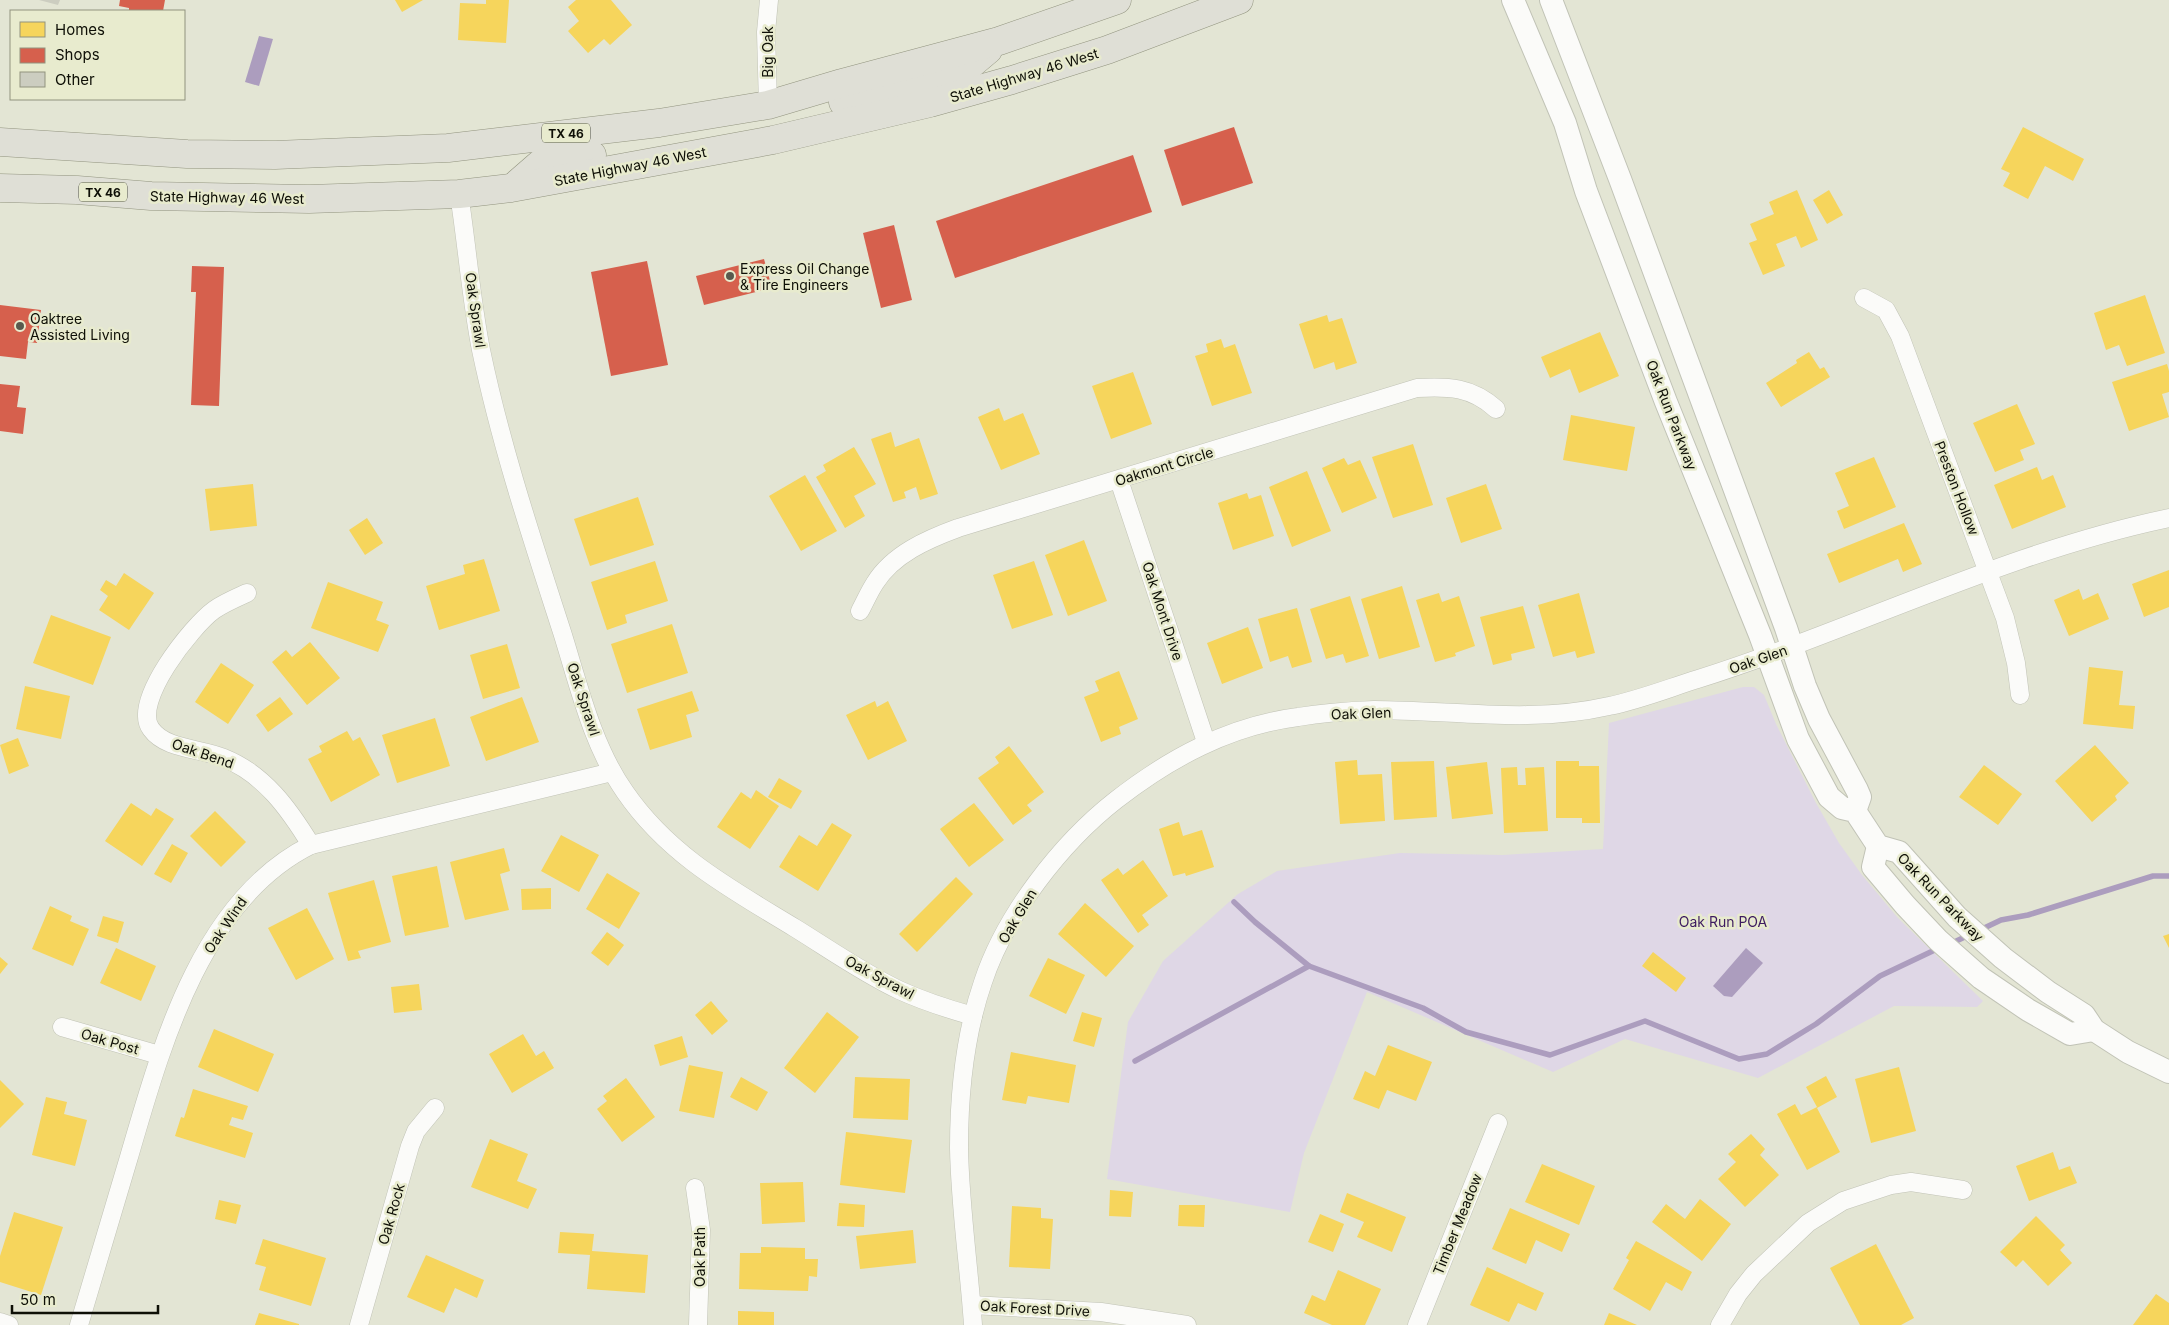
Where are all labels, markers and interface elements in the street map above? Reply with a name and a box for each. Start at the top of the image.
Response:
legend [10,10,185,100]
text: Homes [55,20,105,39]
street label: Big Oak [759,26,776,78]
street label: State Highway 46 West [948,44,1101,106]
text: Shops [55,45,100,64]
text: Other [55,70,95,89]
road number: TX 46 [542,124,590,142]
street label: State Highway 46 West [553,143,708,189]
road number: TX 46 [79,182,127,202]
street label: State Highway 46 West [150,187,305,207]
place label: Express Oil Change & Tire Engineers [740,260,869,293]
marker: Express Oil Change & Tire Engineers [724,270,736,282]
street label: Oak Sprawl [462,271,490,349]
place label: Oaktree Assisted Living [30,310,130,343]
marker: Oaktree Assisted Living [14,320,26,332]
street label: Oak Run Parkway [1643,357,1701,473]
street label: Preston Hollow [1931,438,1983,538]
street label: Oakmont Circle [1113,443,1215,489]
street label: Oak Mont Drive [1139,560,1187,662]
street label: Oak Glen [1727,641,1789,677]
street label: Oak Sprawl [564,660,604,738]
street label: Oak Glen [1330,703,1392,723]
street label: Oak Bend [170,734,236,772]
street label: Oak Run Parkway [1894,849,1988,945]
street label: Oak Glen [994,886,1040,946]
street label: Oak Wind [200,894,250,956]
park label: Oak Run POA [1679,913,1768,930]
street label: Oak Sprawl [843,952,917,1002]
street label: Oak Post [79,1025,141,1057]
street label: Timber Meadow [1429,1171,1485,1277]
street label: Oak Rock [374,1181,408,1247]
street label: Oak Path [691,1227,708,1287]
scale bar [12,1282,159,1314]
text: 50 m [20,1290,56,1309]
street label: Oak Forest Drive [980,1297,1090,1319]

